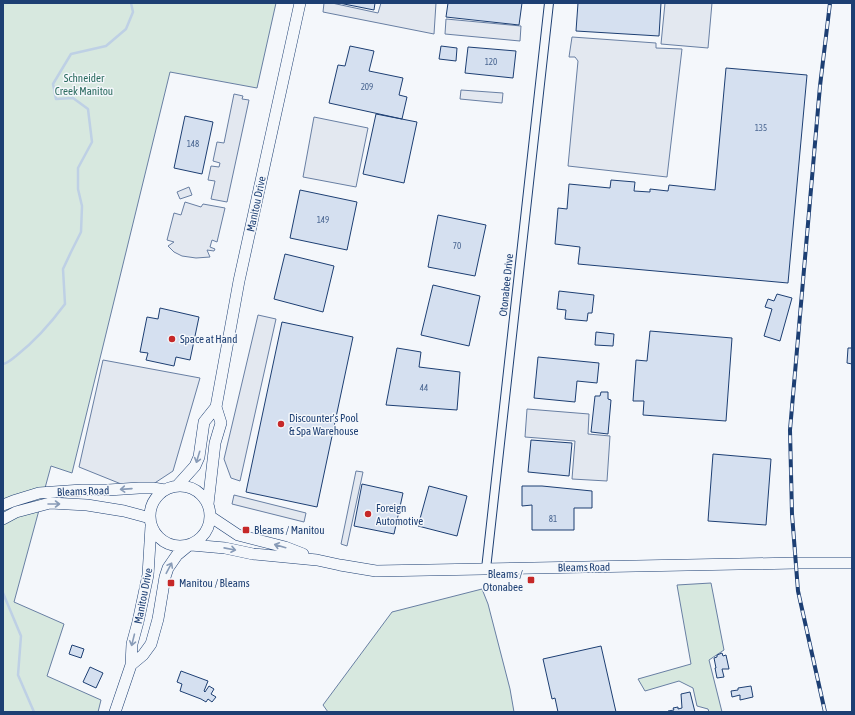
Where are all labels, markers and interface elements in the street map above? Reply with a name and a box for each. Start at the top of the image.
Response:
house number: 120 [485,57,497,67]
park label: Schneider Creek Manitou [55,72,113,97]
house number: 209 [361,82,373,92]
house number: 135 [755,123,767,133]
house number: 148 [187,139,199,149]
street label: Manitou Drive [244,175,268,233]
house number: 149 [317,215,329,225]
house number: 70 [453,241,461,251]
street label: Otonabee Drive [497,253,515,317]
place label: Space at Hand [180,333,237,345]
marker: Space at Hand [167,334,177,344]
house number: 44 [420,383,428,393]
place label: Discounter's Pool & Spa Warehouse [289,412,359,437]
marker: Discounter's Pool & Spa Warehouse [276,419,286,429]
one-way arrow [194,451,201,464]
street label: Bleams Road [57,484,109,498]
one-way arrow [120,486,133,493]
one-way arrow [47,500,60,508]
place label: Foreign Automotive [376,502,423,527]
marker: Foreign Automotive [363,509,373,519]
house number: 81 [549,514,557,524]
place label: Bleams / Manitou [254,524,325,536]
marker: Bleams / Manitou [241,525,251,535]
one-way arrow [274,542,287,549]
one-way arrow [223,545,236,553]
street label: Bleams Road [558,561,610,573]
one-way arrow [166,562,173,574]
street label: Manitou Drive [132,567,154,625]
place label: Bleams / Otonabee [483,568,523,593]
marker: Bleams / Otonabee [526,575,536,585]
place label: Manitou / Bleams [179,577,250,589]
marker: Manitou / Bleams [166,578,176,588]
one-way arrow [129,633,137,646]

